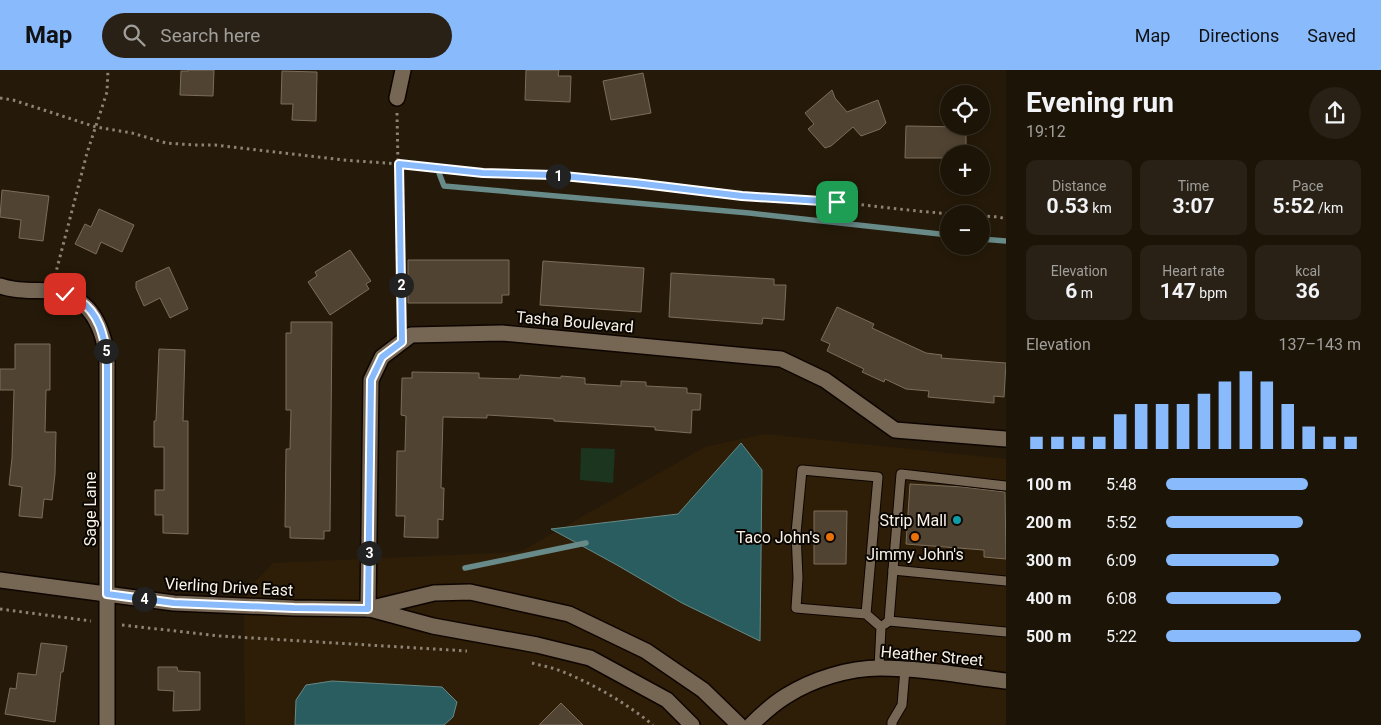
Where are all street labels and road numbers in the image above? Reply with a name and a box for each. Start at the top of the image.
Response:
street label: Tasha Boulevard [515,307,635,337]
street label: Sage Lane [81,472,100,546]
street label: Vierling Drive East [164,574,294,600]
street label: Heather Street [880,642,984,670]

